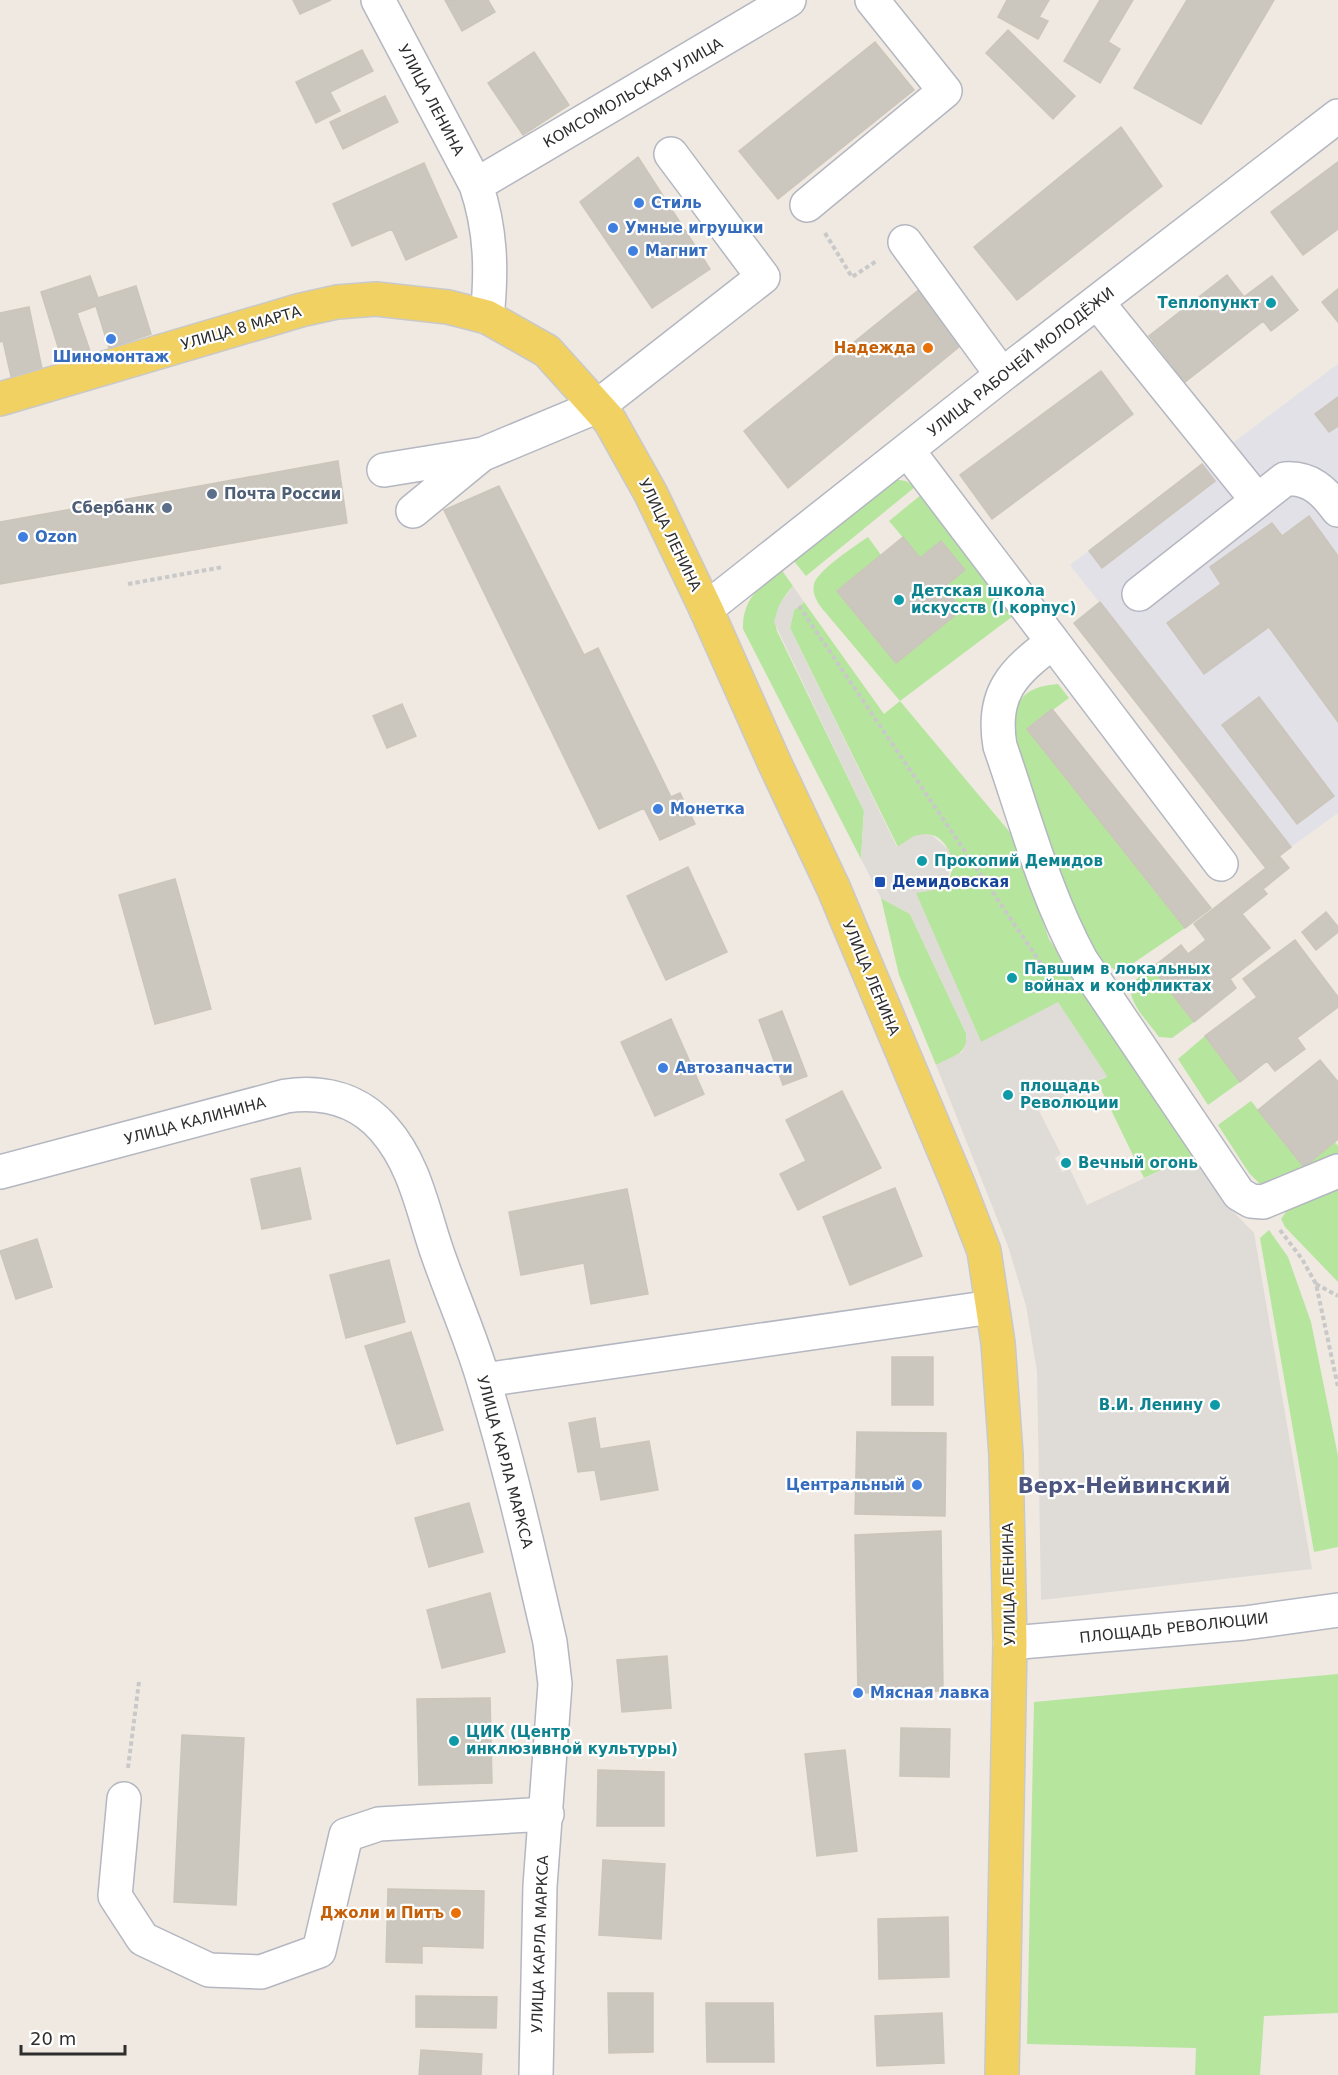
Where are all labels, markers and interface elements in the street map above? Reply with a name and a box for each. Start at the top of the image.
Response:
street label: КОМСОМОЛЬСКАЯ УЛИЦА [540,34,727,152]
street label: УЛИЦА ЛЕНИНА [394,41,468,159]
place label: Стиль [651,194,702,212]
marker: Стиль [632,196,646,210]
place label: Умные игрушки [625,219,764,237]
marker: Умные игрушки [606,221,620,235]
place label: Магнит [645,242,708,260]
marker: Магнит [626,244,640,258]
street label: УЛИЦА РАБОЧЕЙ МОЛОДЁЖИ [923,283,1118,440]
place label: Теплопункт [1158,294,1259,312]
marker: Теплопункт [1264,296,1278,310]
street label: УЛИЦА 8 МАРТА [179,302,304,354]
marker: Шиномонтаж [104,332,118,346]
place label: Надежда [834,339,916,357]
marker: Надежда [921,341,935,355]
place label: Шиномонтаж [53,348,169,366]
street label: УЛИЦА ЛЕНИНА [635,476,705,595]
place label: Почта России [224,485,341,503]
marker: Почта России [205,487,219,501]
place label: Сбербанк [71,499,155,517]
marker: Сбербанк [160,501,174,515]
place label: Ozon [35,528,77,546]
marker: Ozon [16,530,30,544]
place label: Детская школа искусств (I корпус) [911,582,1076,617]
marker: Детская школа искусств (I корпус) [892,593,906,607]
place label: Монетка [670,800,745,818]
marker: Монетка [651,802,665,816]
place label: Прокопий Демидов [934,852,1103,870]
marker: Прокопий Демидов [915,854,929,868]
place label: Демидовская [892,873,1009,891]
marker: Демидовская [873,875,887,889]
street label: УЛИЦА ЛЕНИНА [839,918,904,1039]
place label: Павшим в локальных войнах и конфликтах [1024,960,1212,995]
marker: Павшим в локальных войнах и конфликтах [1005,971,1019,985]
place label: Автозапчасти [675,1059,793,1077]
marker: Автозапчасти [656,1061,670,1075]
place label: площадь Революции [1020,1077,1119,1112]
marker: площадь Революции [1001,1088,1015,1102]
street label: УЛИЦА КАЛИНИНА [122,1093,268,1149]
place label: Вечный огонь [1078,1154,1198,1172]
marker: Вечный огонь [1059,1156,1073,1170]
street label: УЛИЦА КАРЛА МАРКСА [473,1374,537,1551]
place label: В.И. Ленину [1099,1396,1203,1414]
marker: В.И. Ленину [1208,1398,1222,1412]
district label: Верх-Нейвинский [1018,1474,1230,1498]
place label: Центральный [786,1476,905,1494]
marker: Центральный [910,1478,924,1492]
street label: УЛИЦА ЛЕНИНА [999,1522,1019,1646]
street label: ПЛОЩАДЬ РЕВОЛЮЦИИ [1079,1609,1269,1647]
place label: Мясная лавка [870,1684,990,1702]
marker: Мясная лавка [851,1686,865,1700]
place label: ЦИК (Центр инклюзивной культуры) [466,1723,678,1758]
marker: ЦИК (Центр инклюзивной культуры) [447,1734,461,1748]
street label: УЛИЦА КАРЛА МАРКСА [528,1854,552,2033]
place label: Джоли и Питъ [320,1904,444,1922]
marker: Джоли и Питъ [449,1906,463,1920]
scale bar [21,2018,124,2056]
text: 20 m [30,2028,76,2049]

